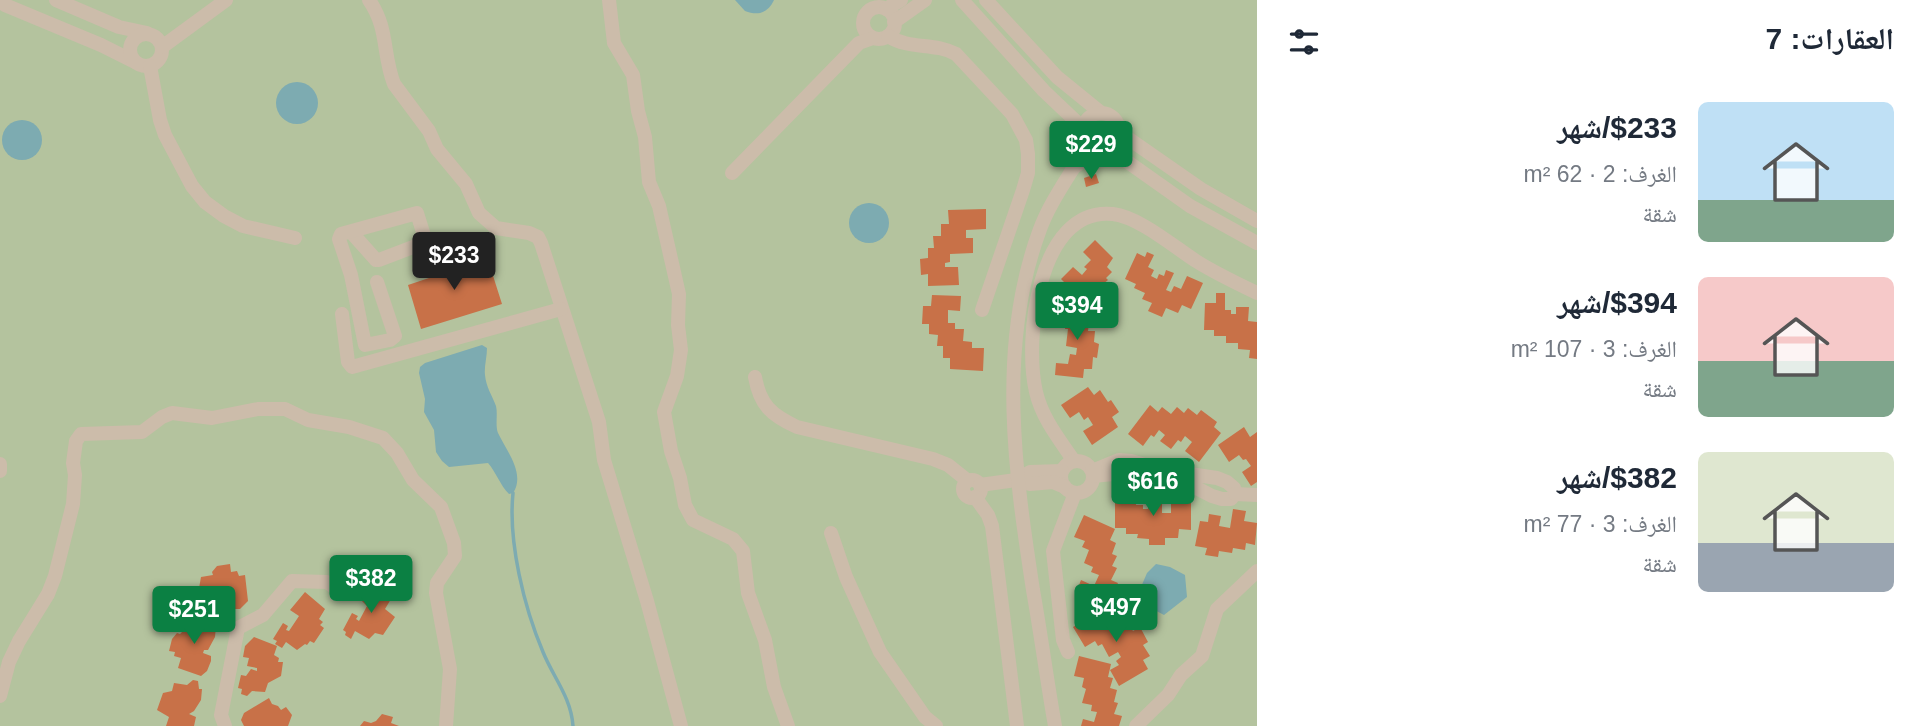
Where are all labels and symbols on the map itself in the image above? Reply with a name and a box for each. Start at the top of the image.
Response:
pin: $229 [1050,122,1132,181]
pin: $233 [413,232,495,292]
pin: $394 [1036,282,1118,342]
pin: $616 [1112,458,1194,518]
pin: $382 [330,556,412,615]
pin: $497 [1075,584,1157,644]
pin: $251 [153,586,235,646]

